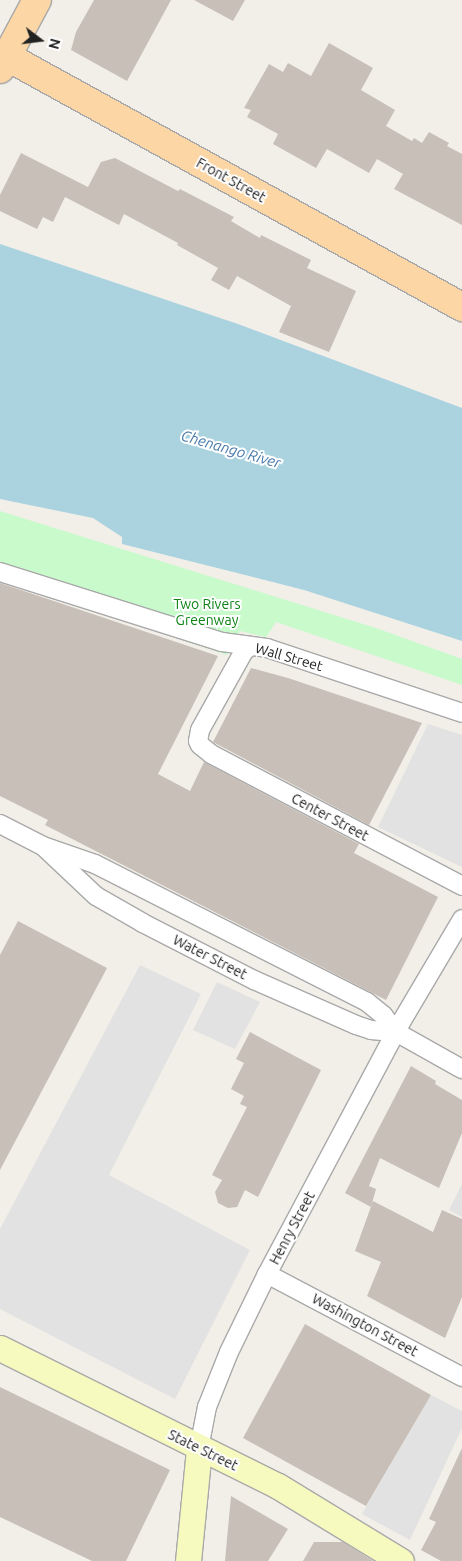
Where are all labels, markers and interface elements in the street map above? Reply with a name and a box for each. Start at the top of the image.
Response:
north arrow [15,15,65,65]
text: N [45,37,64,51]
street label: Front Street [194,154,268,206]
water label: Chenango River [179,426,283,472]
park label: Two Rivers Greenway [173,596,241,628]
street label: Wall Street [253,639,325,675]
street label: Center Street [288,790,372,844]
street label: Water Street [170,931,250,983]
street label: Henry Street [266,1189,318,1267]
street label: Washington Street [309,1290,421,1360]
street label: State Street [165,1426,241,1474]

